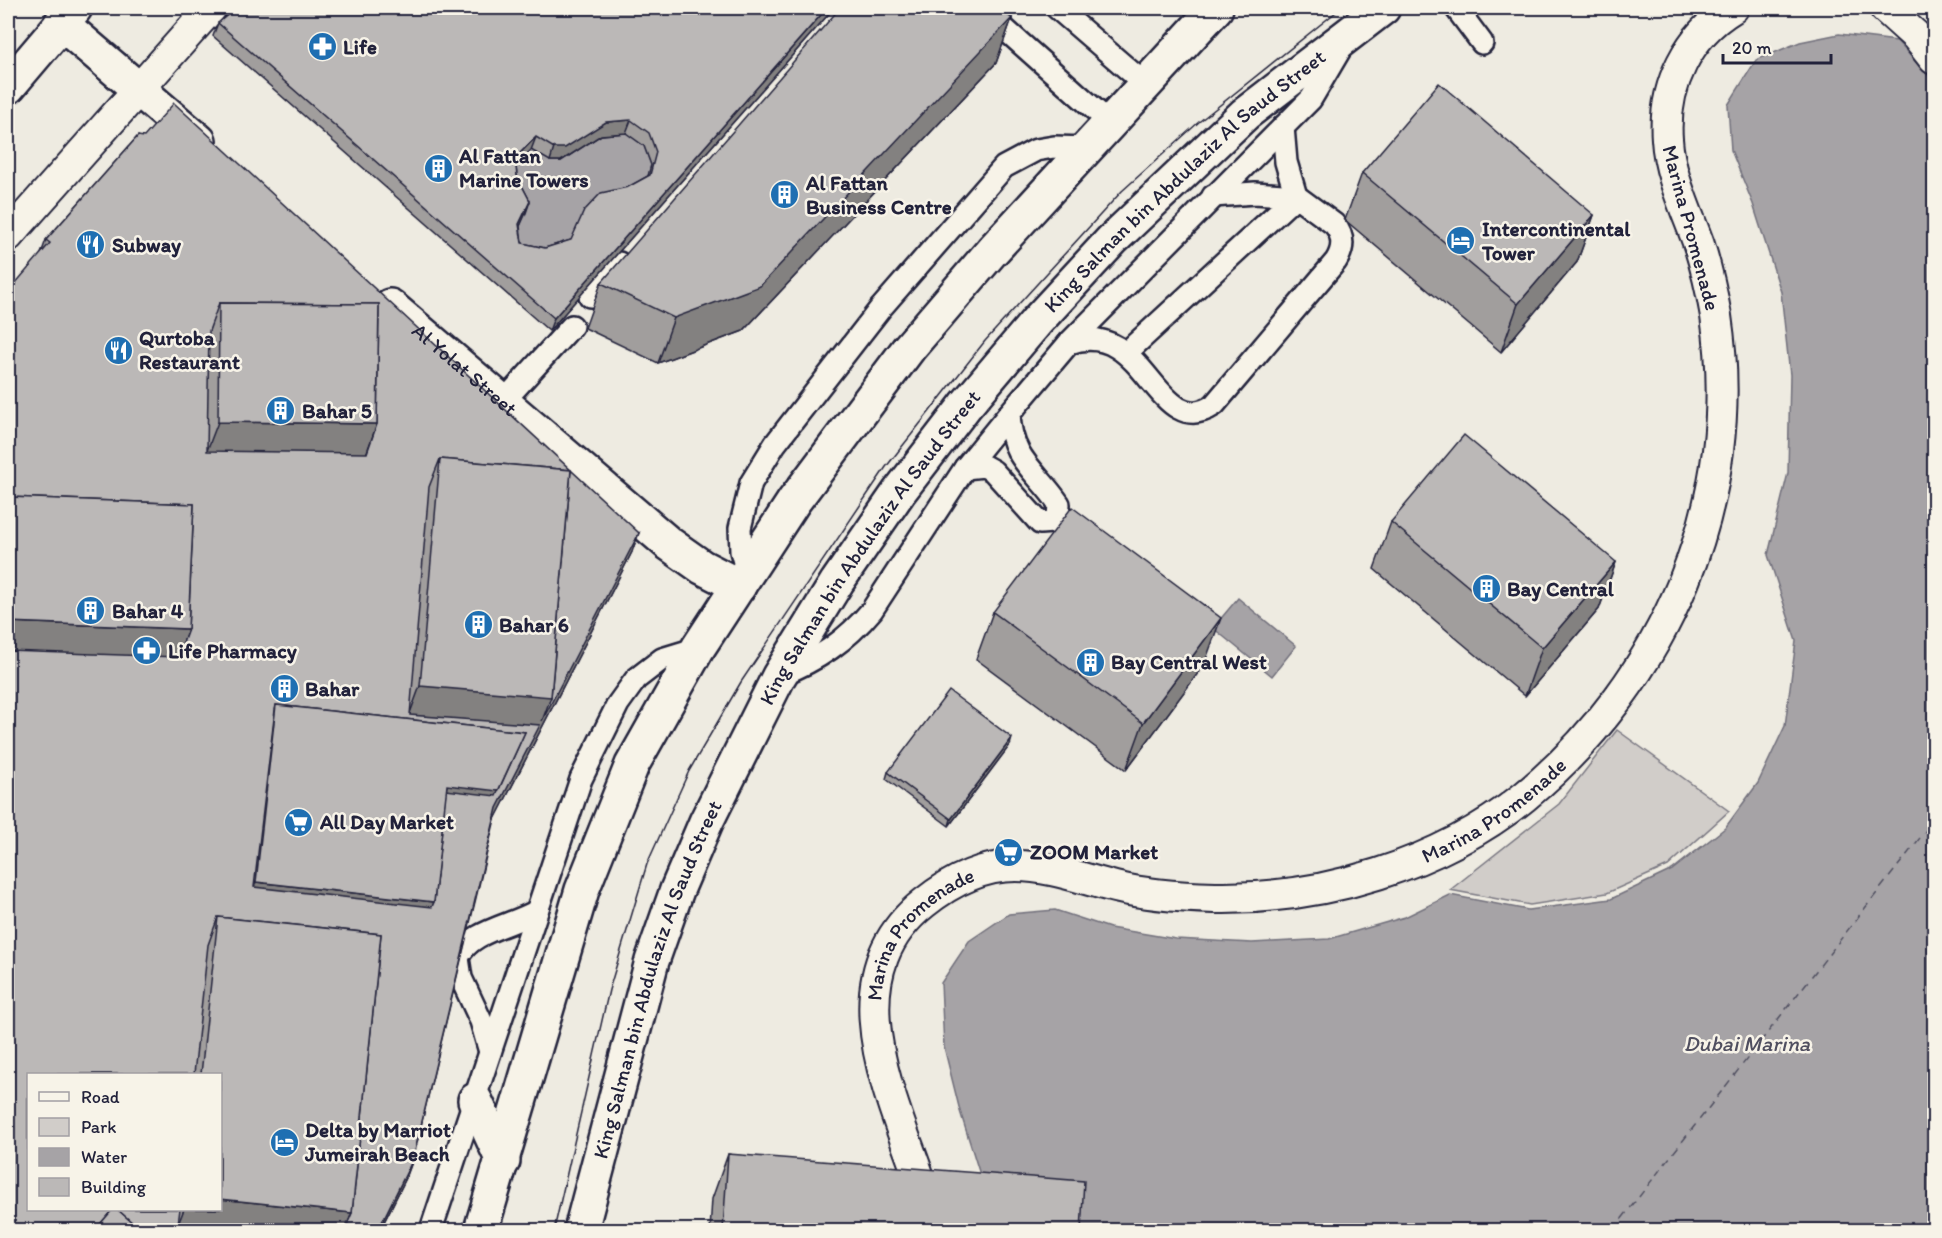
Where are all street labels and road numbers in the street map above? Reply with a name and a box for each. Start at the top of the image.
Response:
street label: King Salman bin Abdulaziz Al Saud Street [1038,44,1330,317]
street label: Marina Promenade [1657,142,1726,313]
street label: Al Yolat Street [407,317,523,421]
street label: King Salman bin Abdulaziz Al Saud Street [754,385,985,709]
street label: Marina Promenade [1418,753,1571,868]
street label: King Salman bin Abdulaziz Al Saud Street [587,796,727,1161]
street label: Marina Promenade [861,862,978,1002]

